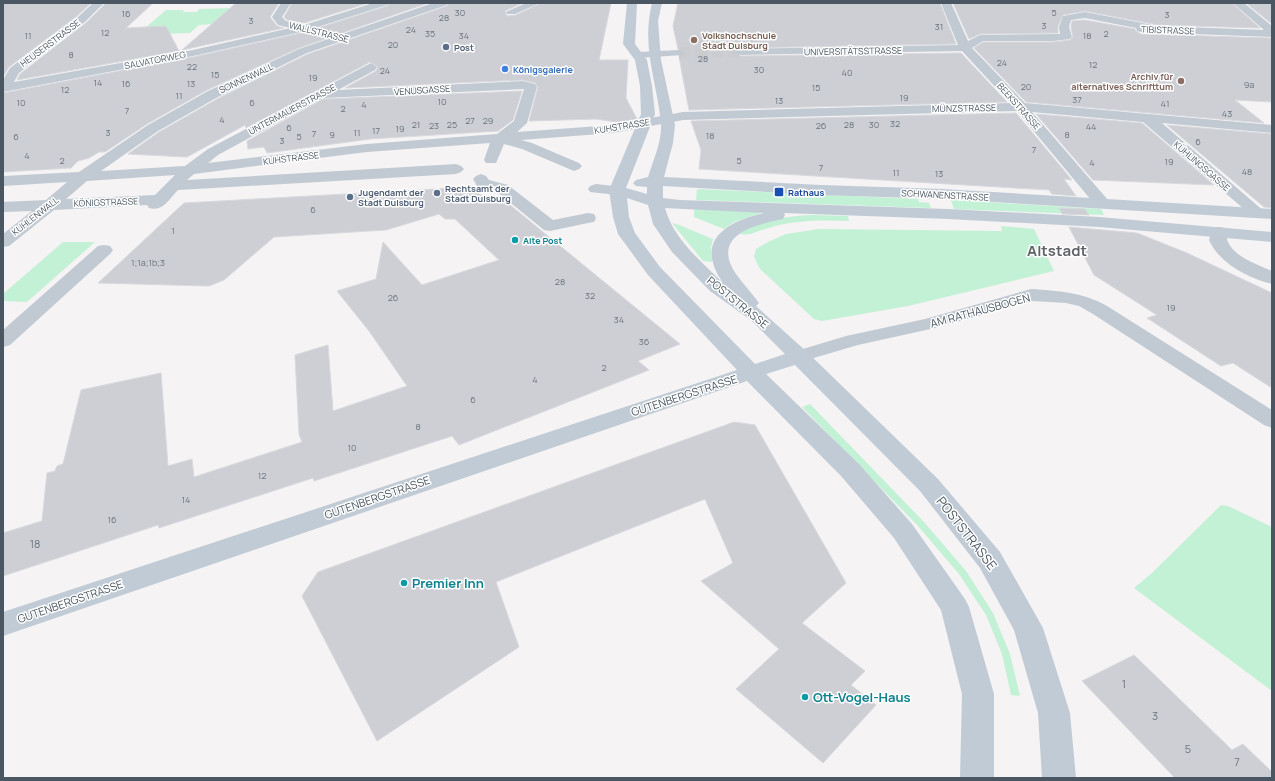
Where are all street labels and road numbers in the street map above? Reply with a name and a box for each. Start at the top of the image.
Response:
street label: HEUSERSTRASSE [17,16,83,70]
street label: WALLSTRASSE [288,18,350,46]
street label: TIBISTRASSE [1141,23,1195,37]
street label: UNIVERSITÄTSSTRASSE [804,44,902,58]
street label: SALVATORWEG [123,48,187,72]
street label: SONNENWALL [217,60,276,96]
street label: UNTERMAUERSTRASSE [246,80,338,138]
street label: BEEKSTRASSE [994,80,1044,132]
street label: VENUSGASSE [393,82,451,98]
street label: MÜNZSTRASSE [932,101,996,115]
street label: KUHSTRASSE [593,115,651,137]
street label: KÜHLINGSGASSE [1171,138,1233,194]
street label: KUHSTRASSE [262,148,320,168]
street label: SCHWANENSTRASSE [901,186,989,204]
street label: KUHLENWALL [9,193,62,238]
street label: KÖNIGSTRASSE [73,194,139,210]
street label: POSTSTRASSE [704,273,772,331]
street label: AM RATHAUSBOGEN [928,289,1032,331]
street label: GUTENBERGSTRASSE [629,371,739,419]
street label: GUTENBERGSTRASSE [322,472,432,522]
street label: POSTSTRASSE [933,493,1001,573]
street label: GUTENBERGSTRASSE [15,576,125,626]

